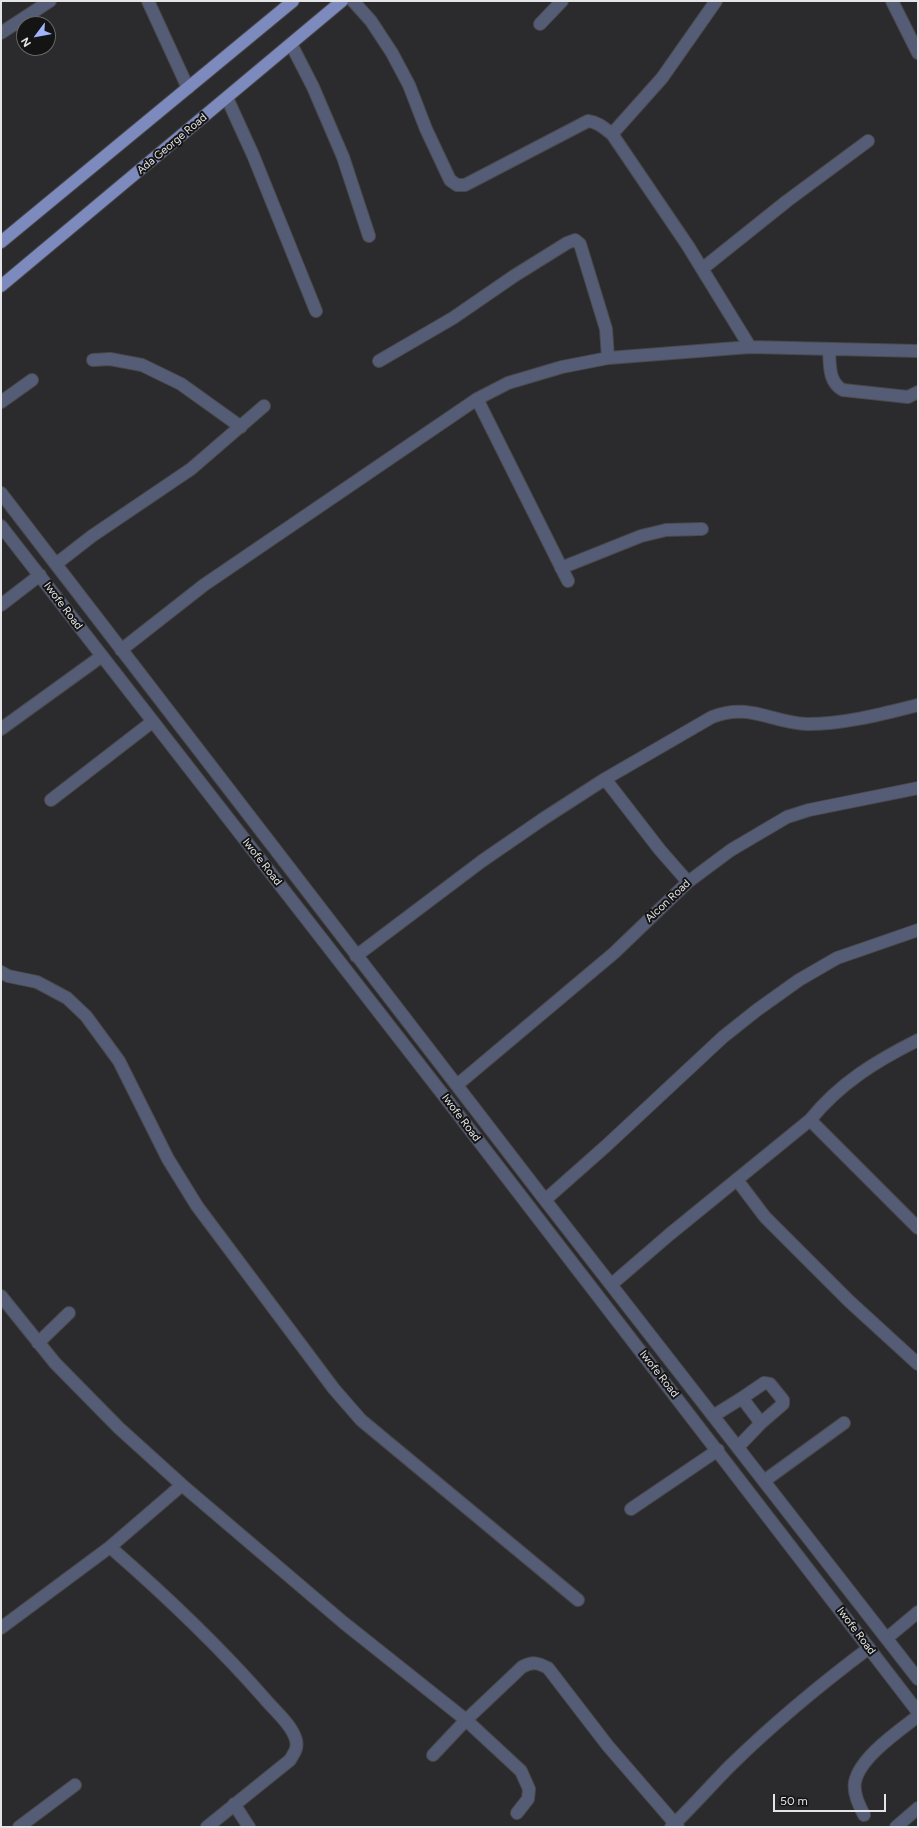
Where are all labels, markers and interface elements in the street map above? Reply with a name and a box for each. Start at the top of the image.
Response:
north arrow [16,16,56,56]
text: N [18,35,34,49]
street label: Ada George Road [134,111,210,177]
street label: Iwofe Road [41,580,85,632]
street label: Iwofe Road [240,836,284,888]
street label: Alcon Road [643,877,693,925]
street label: Iwofe Road [439,1092,483,1144]
street label: Iwofe Road [637,1348,681,1400]
street label: Iwofe Road [834,1605,878,1657]
scale bar [775,1786,888,1812]
text: 50 m [780,1794,808,1808]

